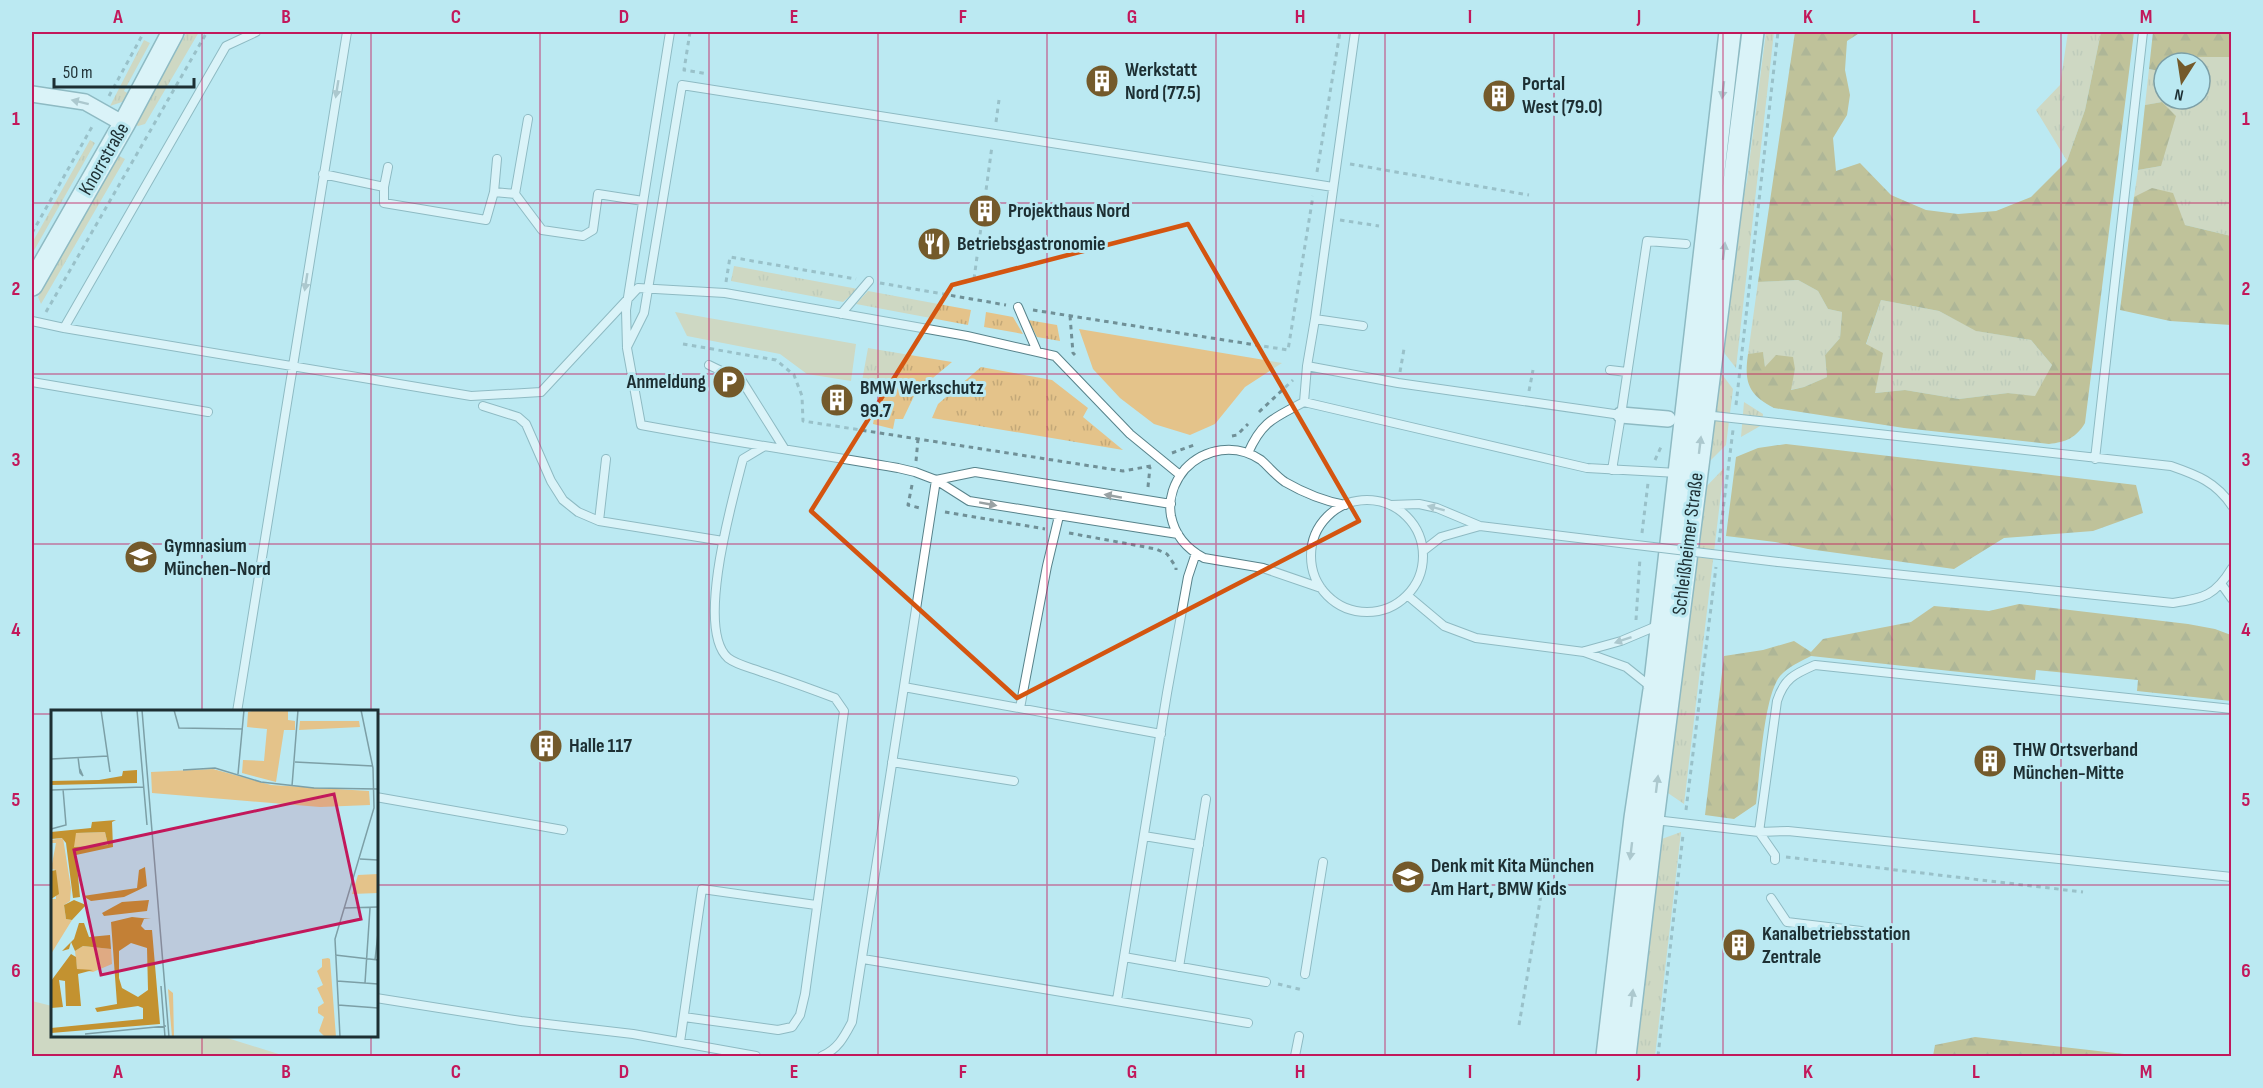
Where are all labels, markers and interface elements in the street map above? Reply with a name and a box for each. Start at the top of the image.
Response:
text: A [112,5,123,29]
text: B [281,5,291,29]
text: C [451,5,461,29]
text: D [619,5,629,29]
text: E [790,5,798,29]
text: F [959,5,967,29]
text: G [1127,5,1137,29]
text: H [1295,5,1305,29]
text: I [1468,5,1472,29]
text: J [1636,5,1641,29]
text: K [1803,5,1813,29]
text: L [1972,5,1980,29]
text: M [2140,5,2152,29]
scale bar [54,51,194,89]
north arrow [2152,51,2212,111]
place label: Werkstatt Nord (77.5) [1125,58,1201,105]
text: 50 m [63,62,93,83]
building icon: Werkstatt Nord (77.5) [1084,63,1120,99]
place label: Portal West (79.0) [1522,72,1602,119]
building icon: Portal West (79.0) [1481,78,1517,114]
one-way arrow [333,80,342,99]
one-way arrow [1719,80,1728,99]
text: N [2173,84,2185,104]
one-way arrow [71,96,89,106]
text: 1 [12,107,20,131]
text: 1 [2242,107,2250,131]
street label: Knorrstraße [74,118,134,200]
building icon: Projekthaus Nord [967,193,1003,229]
place label: Projekthaus Nord [1008,199,1130,223]
restaurant icon: Betriebsgastronomie [916,226,952,262]
place label: Betriebsgastronomie [957,232,1106,256]
one-way arrow [1720,241,1729,260]
one-way arrow [301,272,310,291]
text: 2 [12,277,20,301]
text: 2 [2242,277,2250,301]
parking icon: Anmeldung [711,364,747,400]
place label: Anmeldung [626,370,707,394]
place label: BMW Werkschutz 99.7 [860,376,984,423]
building icon: BMW Werkschutz 99.7 [819,382,855,418]
one-way arrow [1695,435,1705,454]
text: 3 [12,448,21,472]
text: 3 [2242,448,2251,472]
street label: Schleißheimer Straße [1667,471,1709,617]
one-way arrow [1103,491,1122,500]
one-way arrow [979,500,998,509]
one-way arrow [1427,503,1445,512]
place label: Gymnasium München-Nord [164,534,271,581]
school or university icon: Gymnasium München-Nord [123,539,159,575]
text: 4 [11,618,21,642]
text: 4 [2241,618,2251,642]
one-way arrow [1614,636,1632,646]
inset map [51,710,378,1037]
building icon: Halle 117 [528,728,564,764]
place label: Halle 117 [569,734,632,758]
place label: THW Ortsverband München-Mitte [2013,738,2138,785]
building icon: THW Ortsverband München-Mitte [1972,743,2008,779]
one-way arrow [1652,774,1662,793]
text: 5 [12,788,21,812]
text: 5 [2242,788,2251,812]
one-way arrow [1627,842,1636,861]
place label: Denk mit Kita München Am Hart, BMW Kids [1430,854,1594,901]
school or university icon: Denk mit Kita München Am Hart, BMW Kids [1390,859,1426,895]
place label: Kanalbetriebsstation Zentrale [1762,922,1910,969]
building icon: Kanalbetriebsstation Zentrale [1721,927,1757,963]
text: 6 [11,959,21,983]
text: 6 [2241,959,2251,983]
one-way arrow [1627,989,1637,1008]
text: A [112,1060,123,1084]
text: B [281,1060,291,1084]
text: C [451,1060,461,1084]
text: D [619,1060,629,1084]
text: E [790,1060,798,1084]
text: F [959,1060,967,1084]
text: G [1127,1060,1137,1084]
text: H [1295,1060,1305,1084]
text: I [1468,1060,1472,1084]
text: J [1636,1060,1641,1084]
text: K [1803,1060,1813,1084]
text: L [1972,1060,1980,1084]
text: M [2140,1060,2152,1084]

